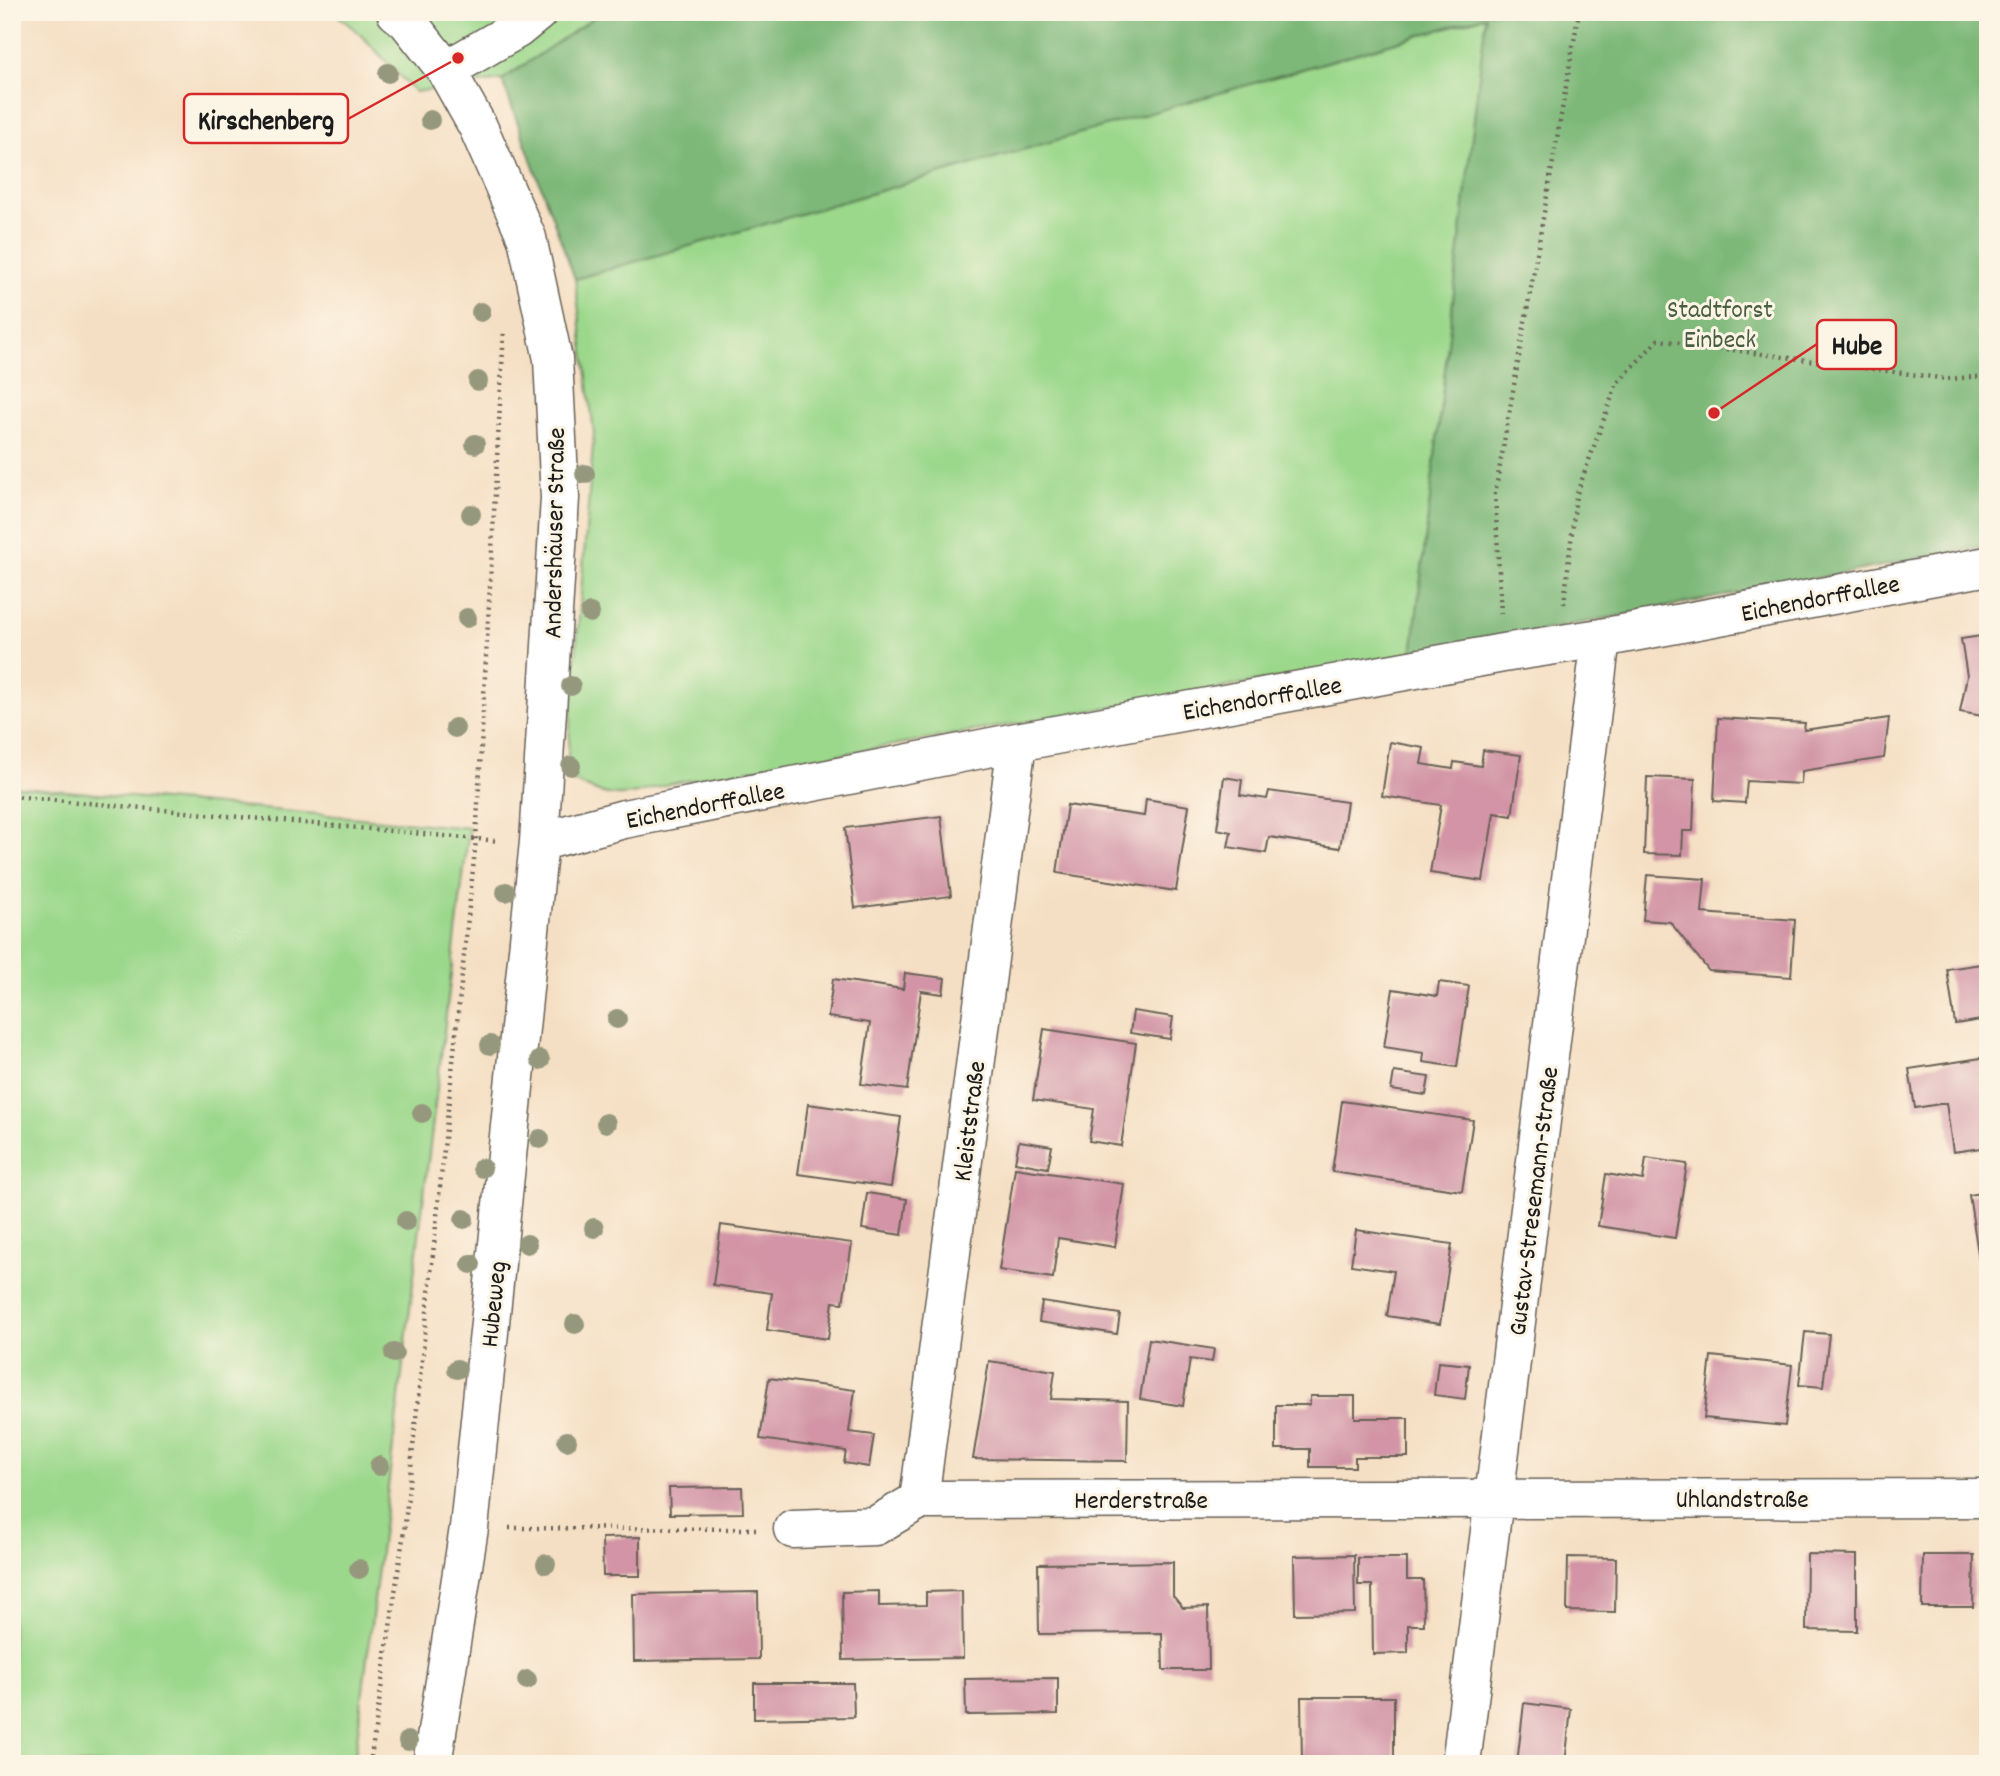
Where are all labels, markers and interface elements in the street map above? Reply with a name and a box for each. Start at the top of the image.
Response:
callout: Kirschenberg [184,94,348,143]
text: Kirschenberg [198,104,334,144]
park label: Stadtforst Einbeck [1667,293,1773,360]
callout: Hube [1817,320,1896,369]
text: Hube [1832,329,1882,369]
street label: Andershäuser Straße [536,427,577,639]
street label: Eichendorffallee [1738,567,1903,634]
street label: Eichendorffallee [1180,668,1345,733]
street label: Eichendorffallee [623,774,788,841]
street label: Kleiststraße [946,1059,997,1184]
street label: Gustav-Stresemann-Straße [1501,1065,1570,1338]
street label: Hubeweg [473,1259,518,1349]
street label: Uhlandstraße [1675,1483,1809,1520]
street label: Herderstraße [1074,1484,1208,1521]

